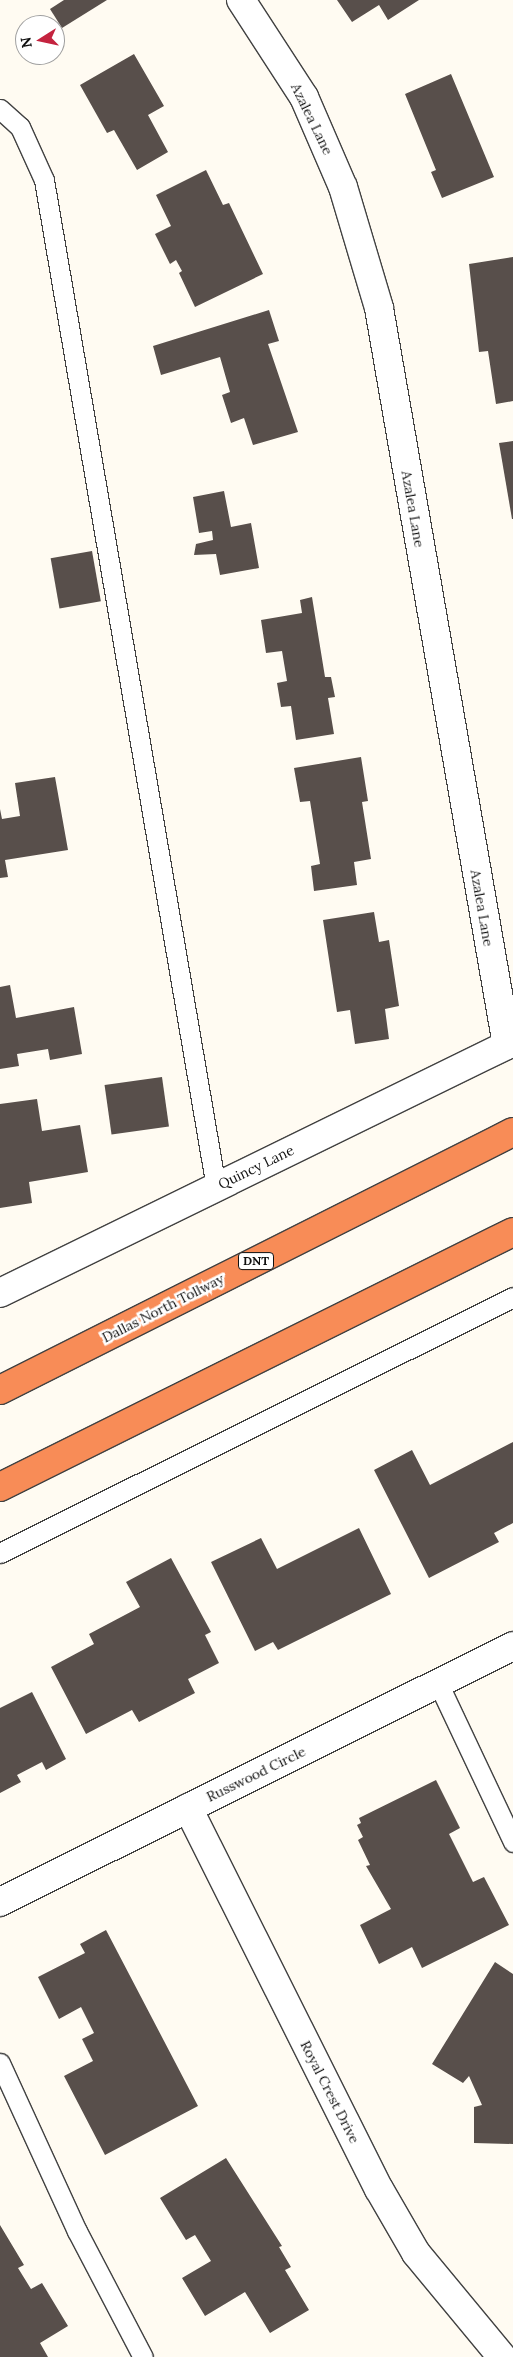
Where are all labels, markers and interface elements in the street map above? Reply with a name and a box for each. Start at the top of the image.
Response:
north arrow [15,15,65,65]
text: N [16,36,36,49]
street label: Azalea Lane [287,80,337,158]
street label: Azalea Lane [398,469,428,549]
street label: Azalea Lane [467,868,497,948]
street label: Quincy Lane [215,1141,297,1193]
road number: DNT [237,1252,275,1270]
street label: Dallas North Tollway [99,1270,227,1346]
street label: Russwood Circle [204,1743,308,1805]
street label: Royal Crest Drive [297,2038,363,2146]

